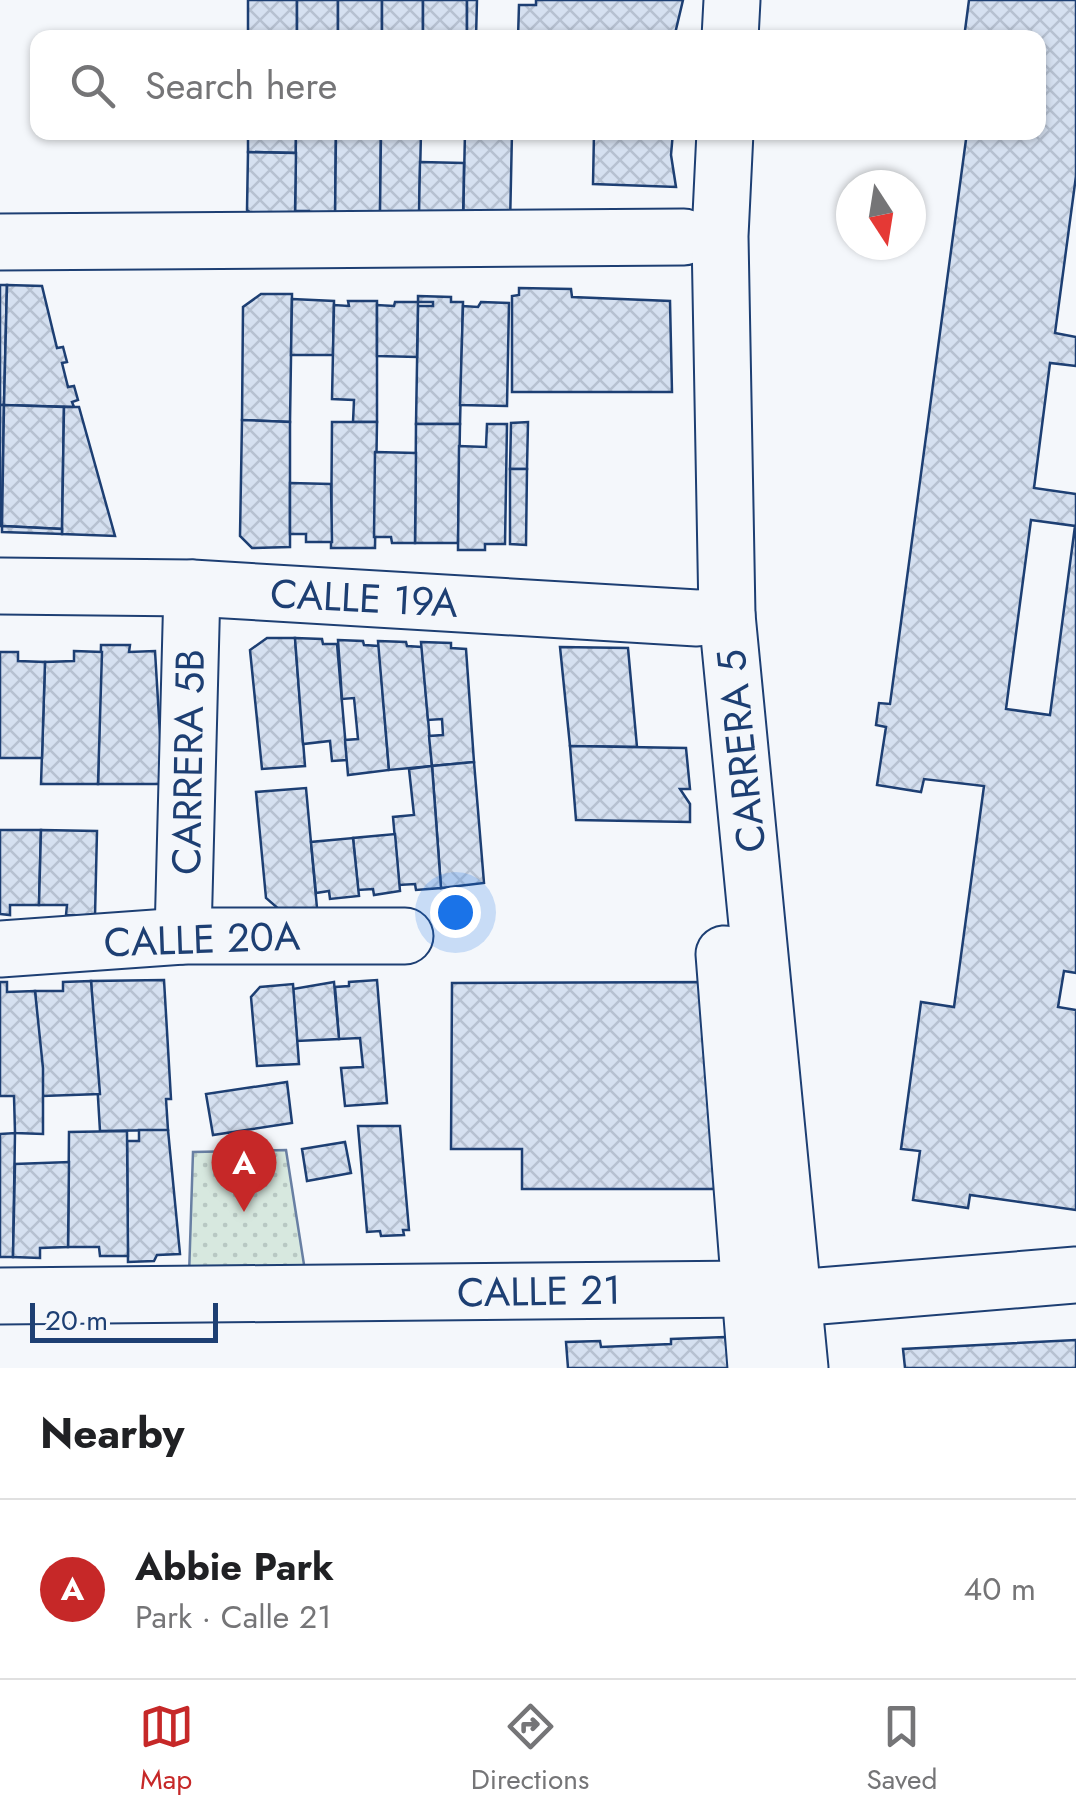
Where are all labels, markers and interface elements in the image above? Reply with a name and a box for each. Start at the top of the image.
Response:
search box [30,30,1046,140]
icon: search [65,58,120,113]
text: Search here [145,58,337,113]
north arrow [836,170,926,260]
street label: CALLE 19A [269,564,460,632]
street label: CARRERA 5 [702,647,780,855]
street label: CARRERA 5B [157,649,219,875]
your location [430,887,481,938]
street label: CALLE 20A [103,907,302,971]
pin: A [212,1130,276,1212]
street label: CALLE 21 [457,1261,621,1321]
scale bar [30,1298,218,1342]
text: 20 m [45,1300,108,1341]
text: Nearby [40,1403,184,1464]
text: Abbie Park [135,1539,334,1594]
text: A [61,1566,84,1612]
text: 40 m [964,1566,1036,1612]
text: Park · Calle 21 [135,1594,332,1640]
tab: Map [139,1699,194,1800]
tab: Directions [471,1699,589,1800]
tab: Saved [866,1699,937,1800]

